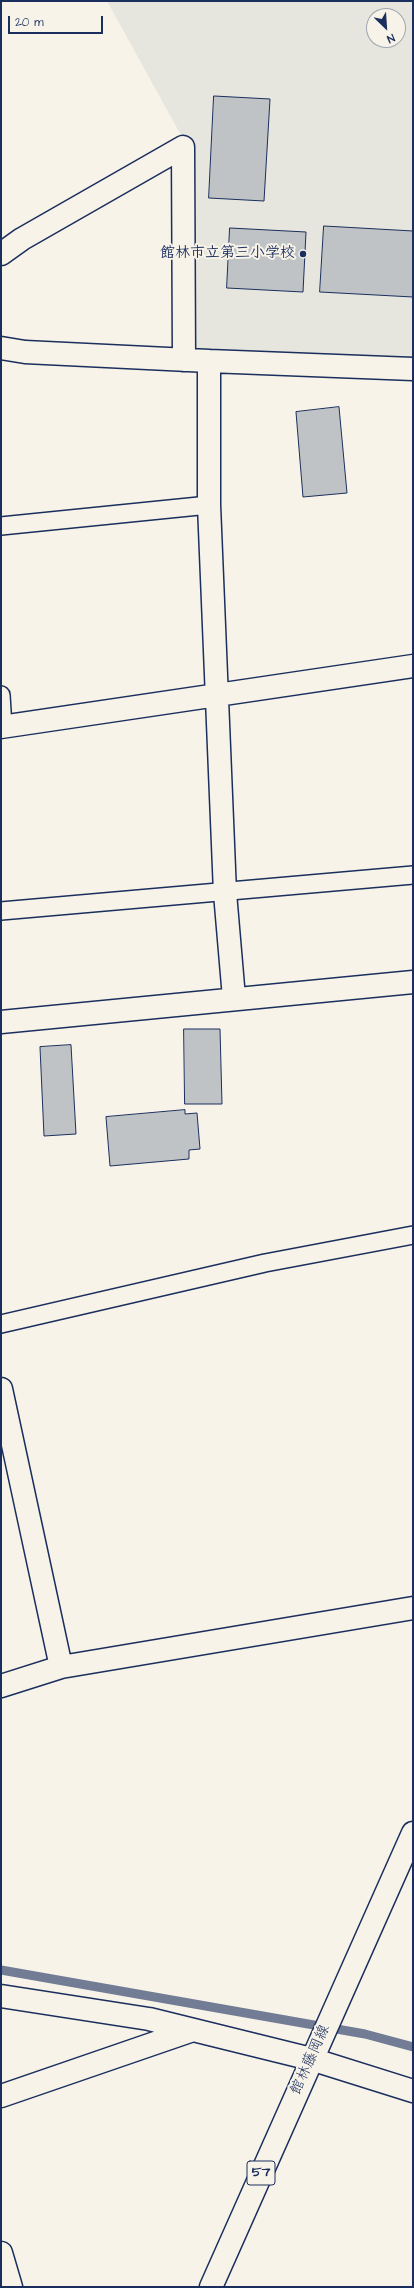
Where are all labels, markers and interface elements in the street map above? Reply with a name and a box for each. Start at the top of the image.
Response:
scale bar [10,8,105,34]
north arrow [366,8,406,48]
text: 20 m [15,14,44,31]
text: N [385,30,397,47]
place label: 館林市立第三小学校 [160,245,295,263]
marker: 館林市立第三小学校 [298,249,308,259]
street label: 館林藤岡線 [288,2022,334,2098]
road number: 57 [247,2161,275,2185]

